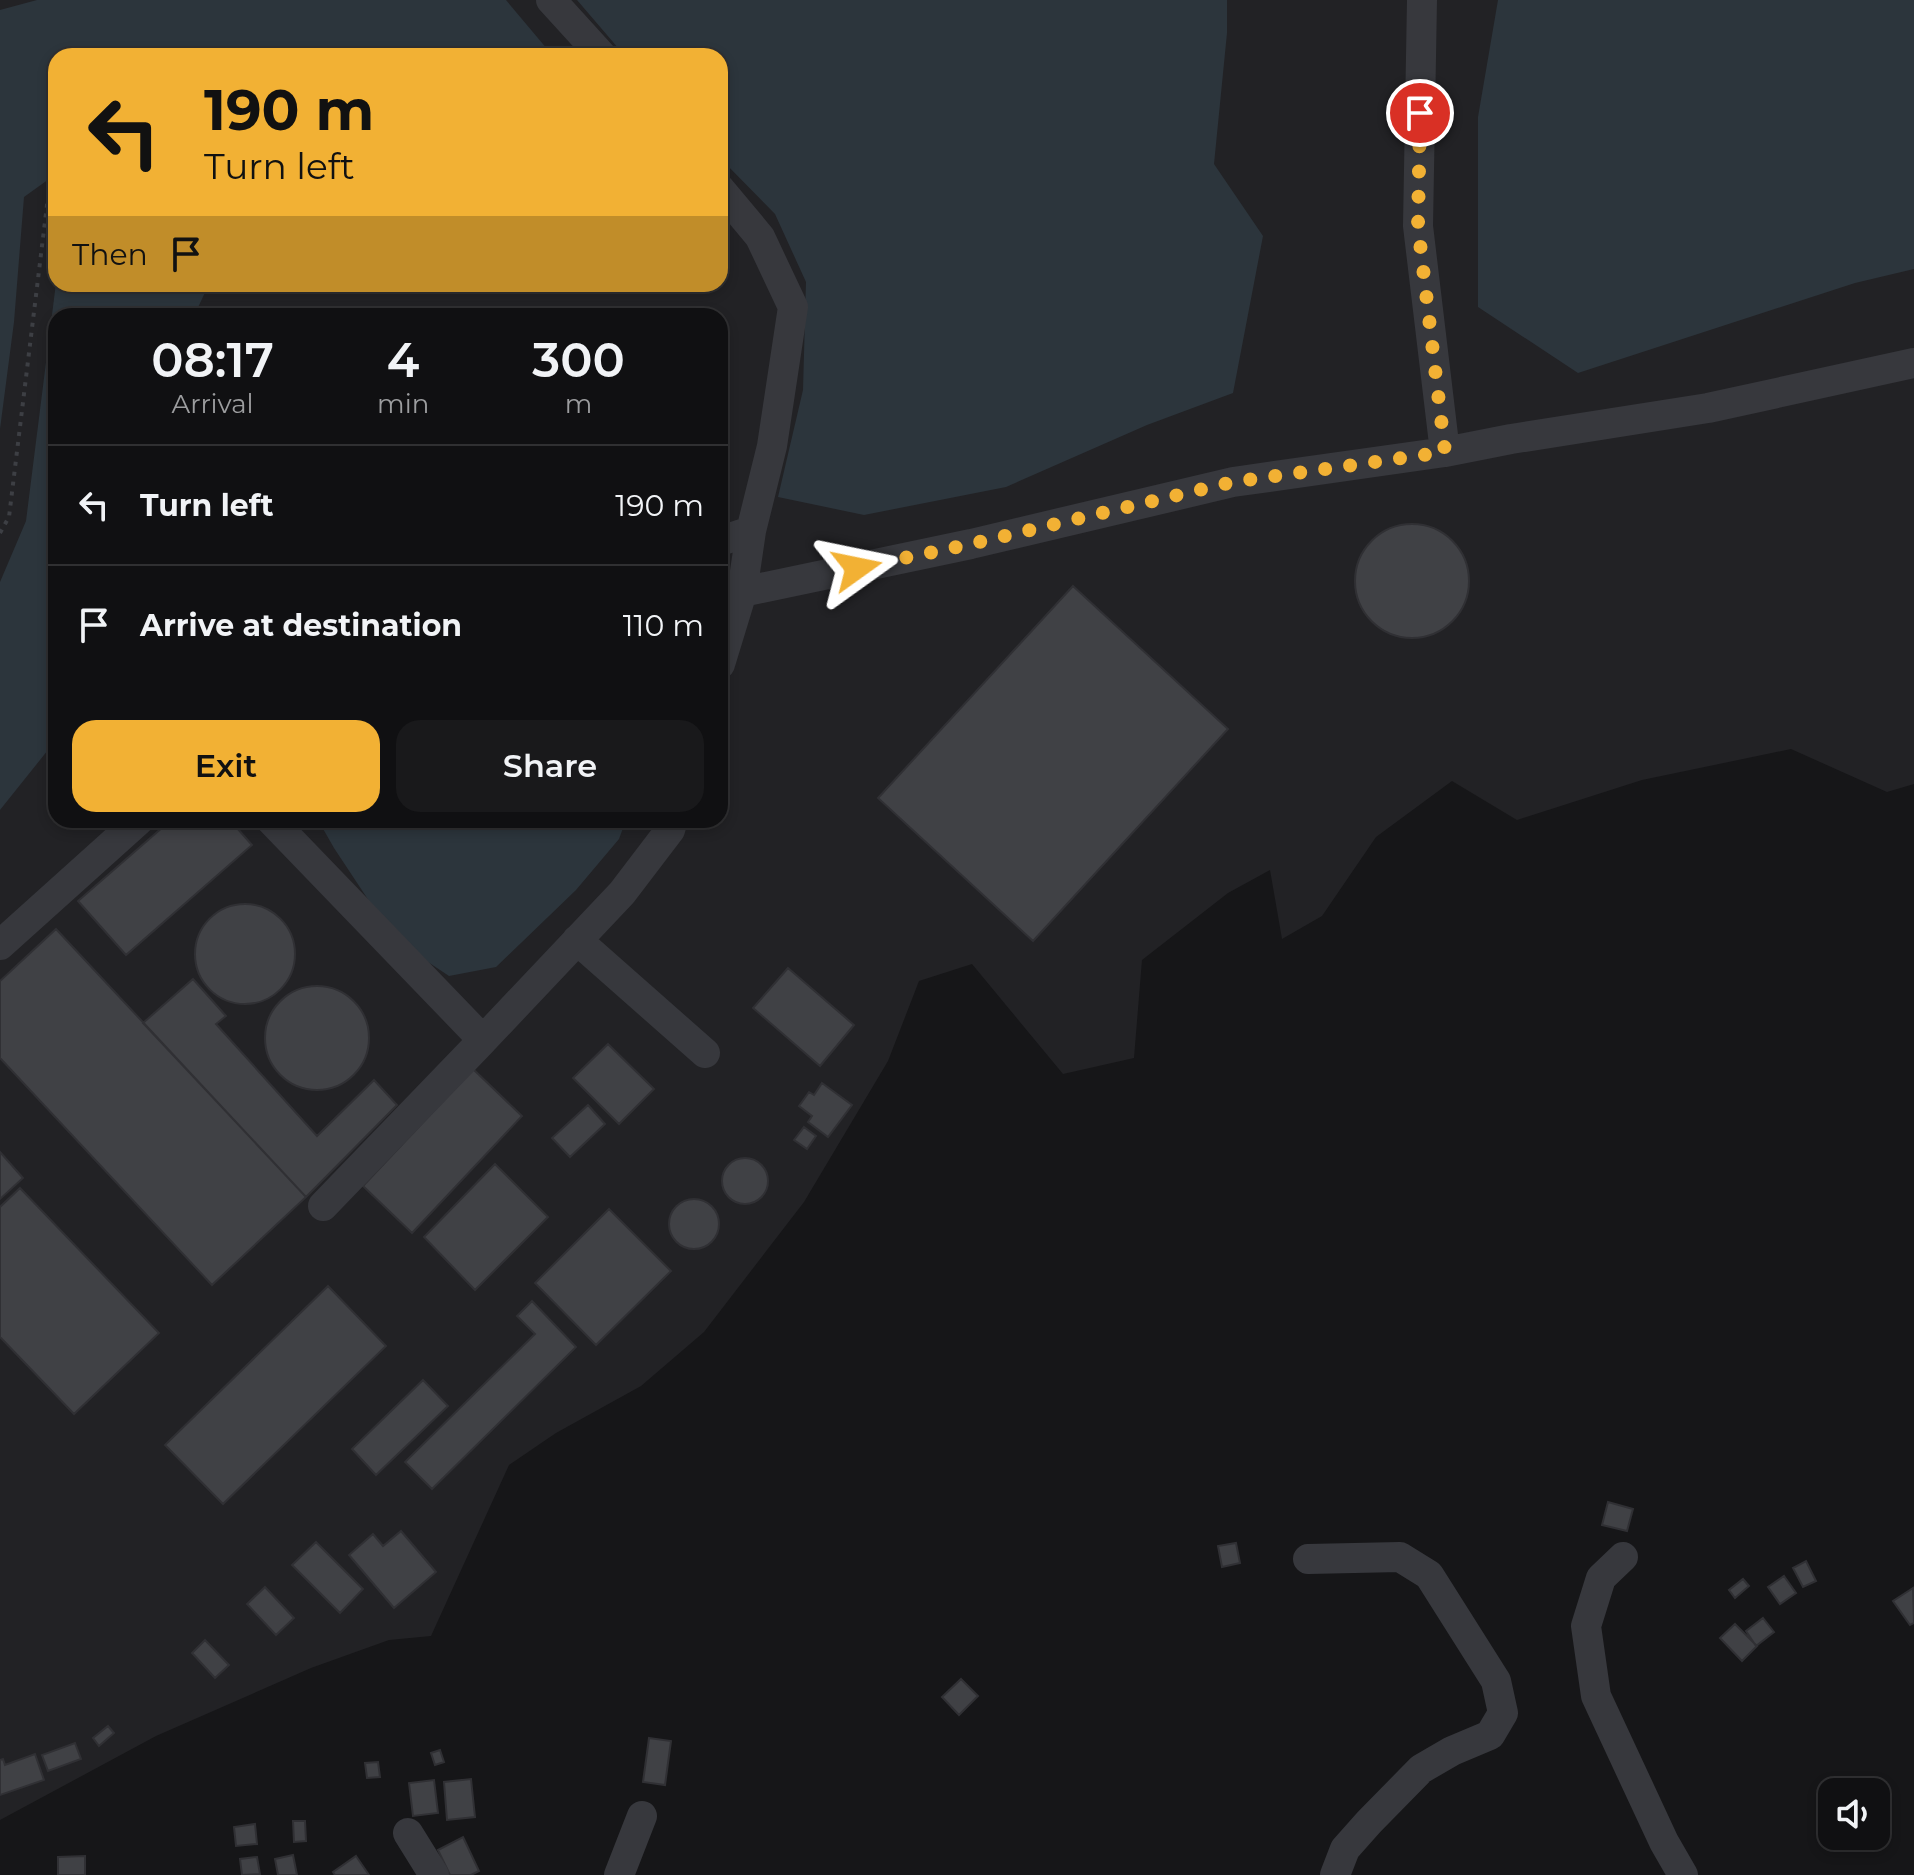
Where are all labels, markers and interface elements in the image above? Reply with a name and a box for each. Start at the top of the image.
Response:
text: 190 m [204,76,374,144]
pin [1386,79,1454,147]
icon: left [72,80,176,184]
icon: arrive [1398,91,1442,135]
text: Turn left [204,144,355,188]
icon: arrive [164,232,208,276]
text: Then [72,236,148,273]
text: 08:17 [151,331,274,389]
text: 4 [387,331,419,389]
text: 300 [532,331,625,389]
text: Arrival [172,388,254,420]
text: min [377,388,429,420]
text: m [565,388,592,420]
icon: left [72,483,116,527]
text: Turn left [140,487,273,524]
text: 190 m [615,487,704,524]
position arrow [815,526,899,610]
icon: arrive [72,603,116,647]
text: Arrive at destination [140,607,462,644]
text: 110 m [623,607,704,644]
button: Exit [72,720,380,812]
button: Share [396,720,704,812]
map controls [1818,1778,1890,1850]
button: sound [1818,1778,1890,1850]

